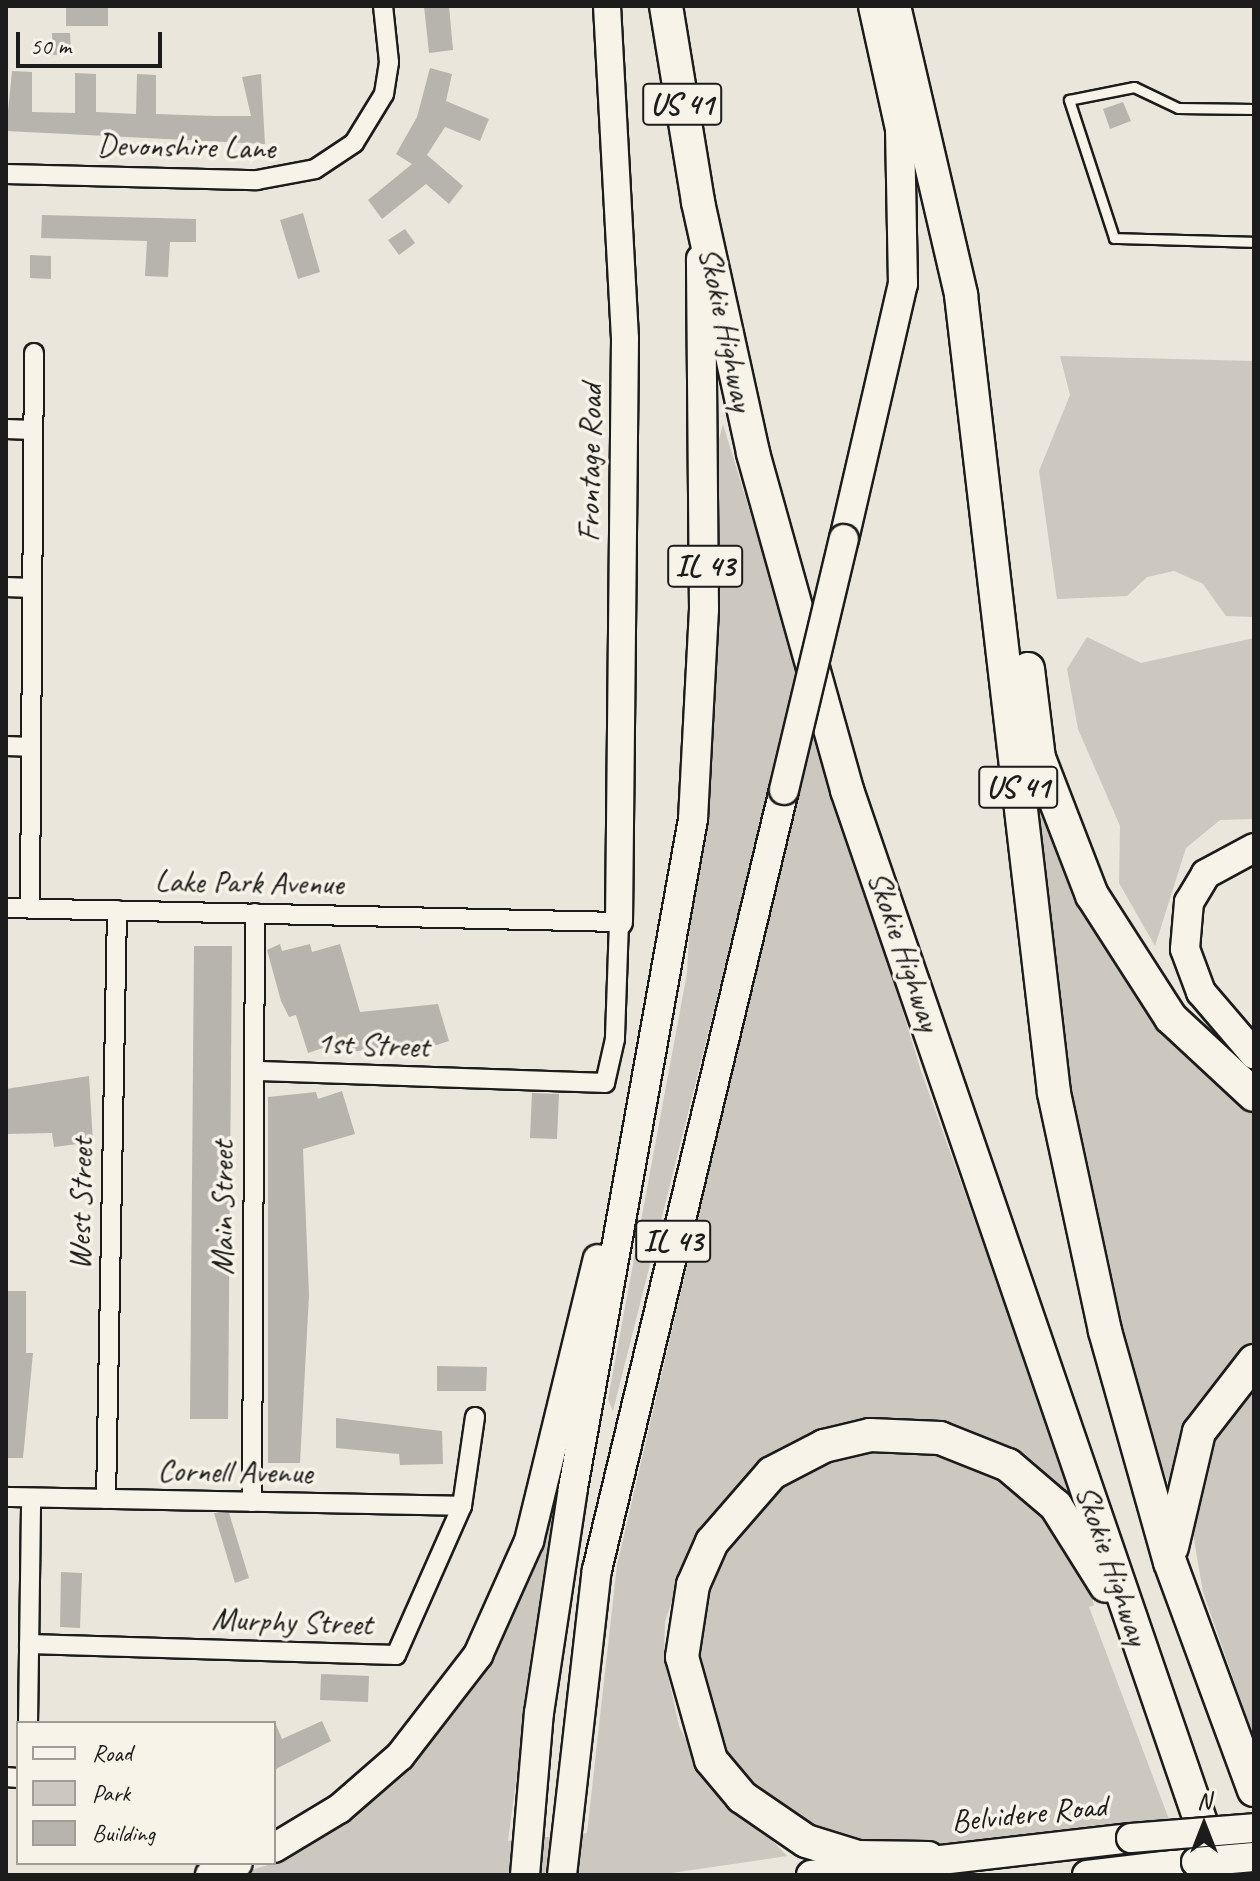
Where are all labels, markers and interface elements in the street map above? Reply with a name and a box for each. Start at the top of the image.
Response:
scale bar [20,16,166,66]
text: 50 m [30,31,71,61]
road number: US 41 [642,78,722,130]
street label: Devonshire Lane [96,126,276,168]
street label: Skokie Highway [690,244,762,414]
street label: Frontage Road [569,384,611,542]
road number: IL 43 [667,540,743,592]
road number: US 41 [978,761,1058,813]
street label: Lake Park Avenue [154,862,344,904]
street label: Skokie Highway [859,867,949,1035]
street label: 1st Street [316,1024,430,1066]
street label: West Street [61,1137,101,1271]
street label: Main Street [204,1141,242,1275]
road number: IL 43 [635,1215,711,1267]
street label: Cornell Avenue [157,1451,313,1493]
street label: Skokie Highway [1067,1481,1157,1649]
street label: Murphy Street [211,1600,373,1644]
legend [16,1721,276,1865]
text: Road [92,1738,132,1768]
text: Park [92,1778,130,1808]
north arrow [1164,1785,1244,1865]
street label: Belvidere Road [950,1787,1108,1841]
text: N [1197,1787,1211,1815]
text: Building [92,1818,155,1848]

